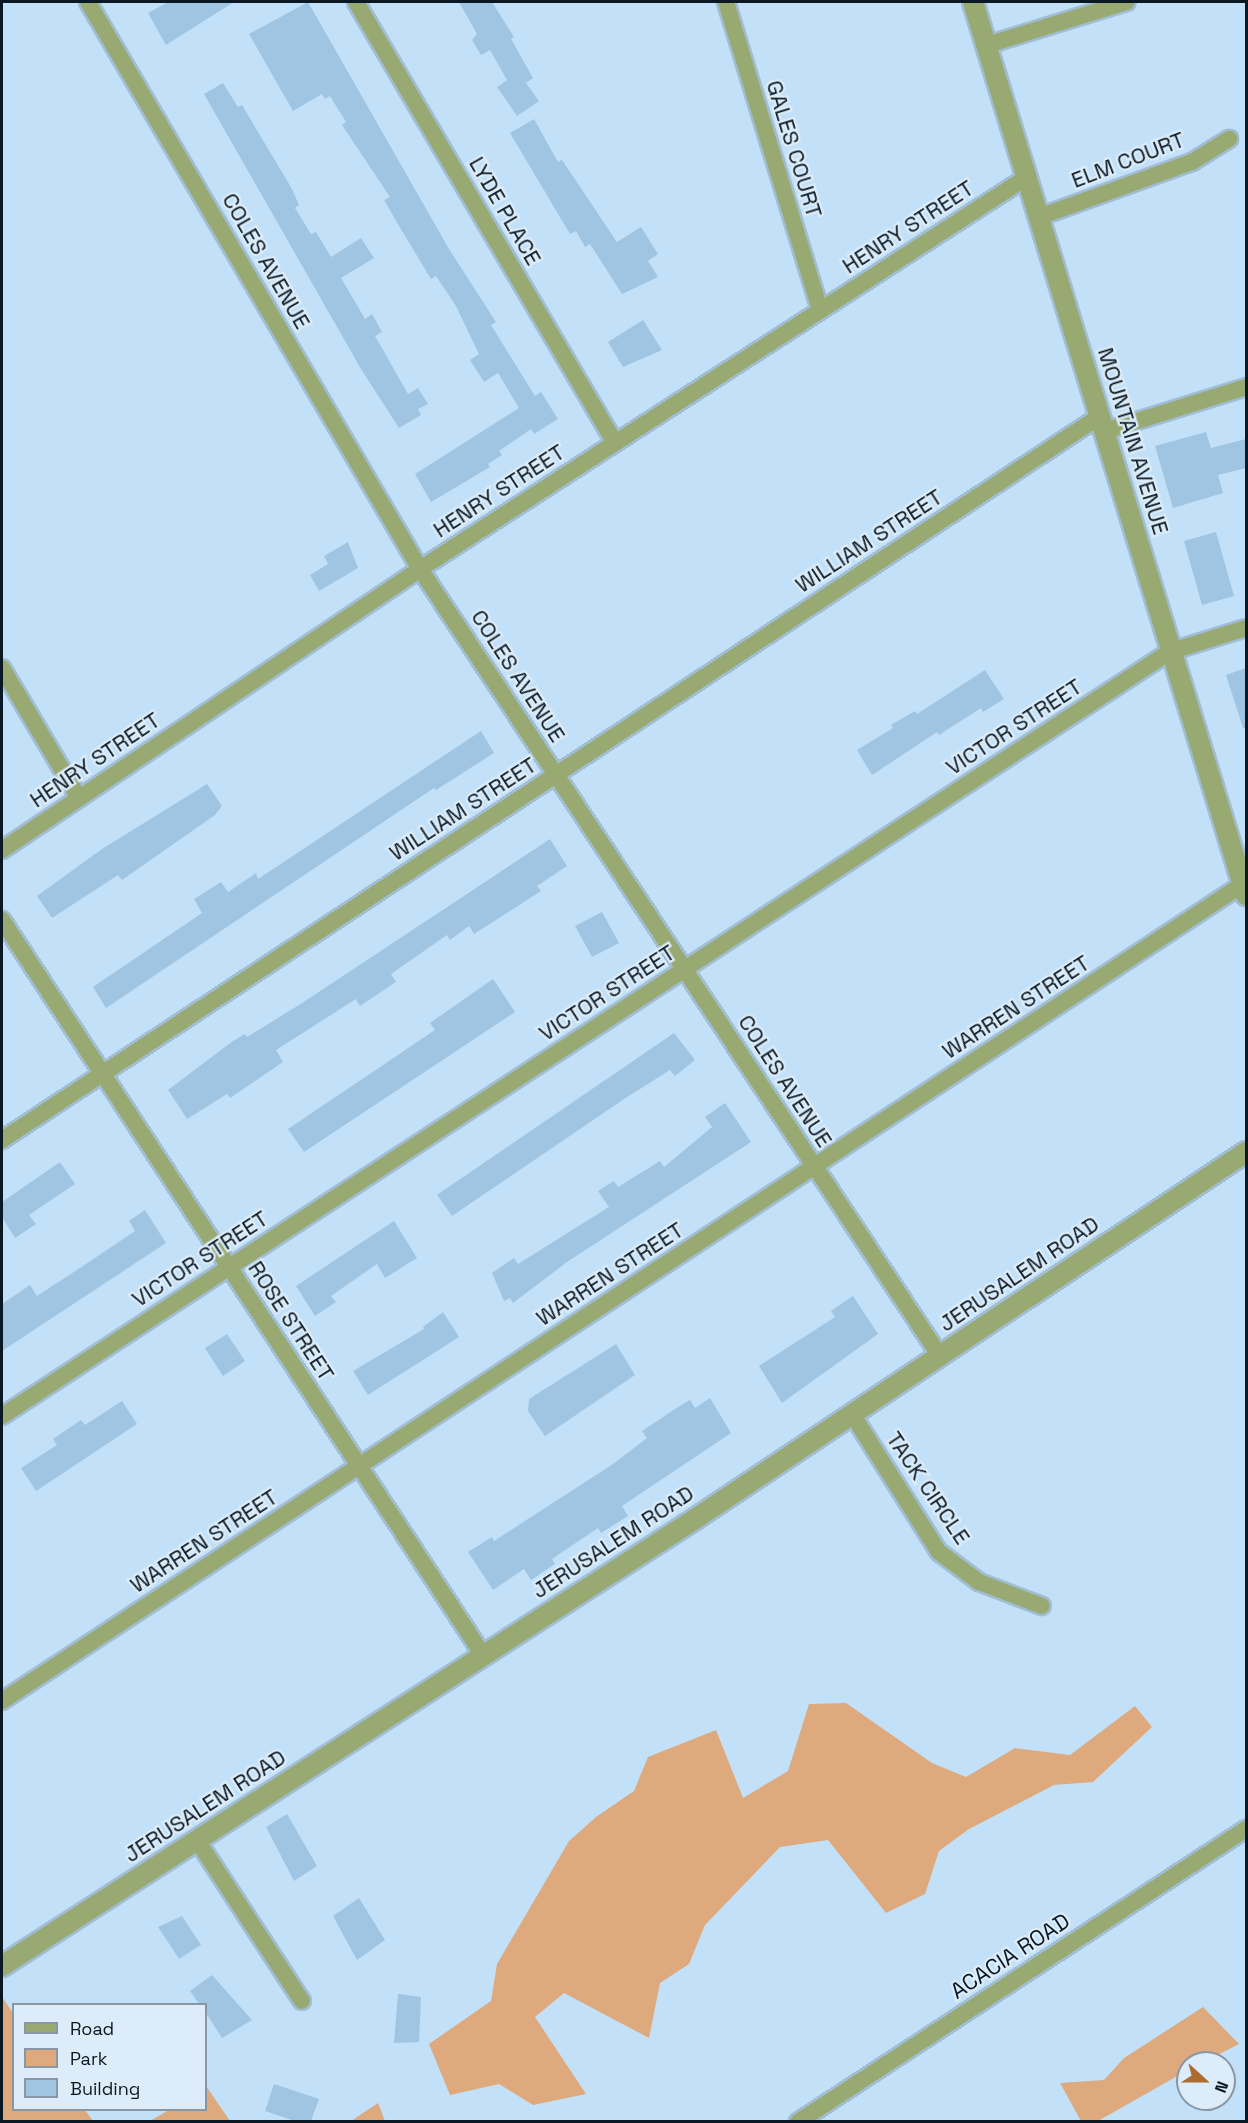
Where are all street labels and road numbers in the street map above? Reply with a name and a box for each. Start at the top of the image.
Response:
street label: GALES COURT [761,77,827,221]
street label: ELM COURT [1068,126,1188,194]
street label: LYDE PLACE [463,152,547,270]
street label: HENRY STREET [837,175,979,279]
street label: COLES AVENUE [216,188,316,334]
street label: MOUNTAIN AVENUE [1092,344,1174,538]
street label: HENRY STREET [428,439,570,543]
street label: WILLIAM STREET [791,484,947,598]
street label: COLES AVENUE [465,605,571,747]
street label: VICTOR STREET [941,673,1087,781]
street label: HENRY STREET [25,707,165,813]
street label: WILLIAM STREET [385,752,541,866]
street label: VICTOR STREET [534,939,680,1047]
street label: WARREN STREET [937,950,1095,1064]
street label: COLES AVENUE [732,1010,838,1152]
street label: VICTOR STREET [127,1205,273,1313]
street label: JERUSALEM ROAD [934,1211,1104,1337]
street label: WARREN STREET [531,1217,689,1331]
street label: ROSE STREET [242,1256,340,1386]
street label: TACK CIRCLE [881,1427,975,1549]
street label: JERUSALEM ROAD [527,1480,699,1604]
street label: WARREN STREET [125,1484,283,1598]
street label: JERUSALEM ROAD [119,1744,291,1868]
street label: ACACIA ROAD [945,1908,1075,2004]

